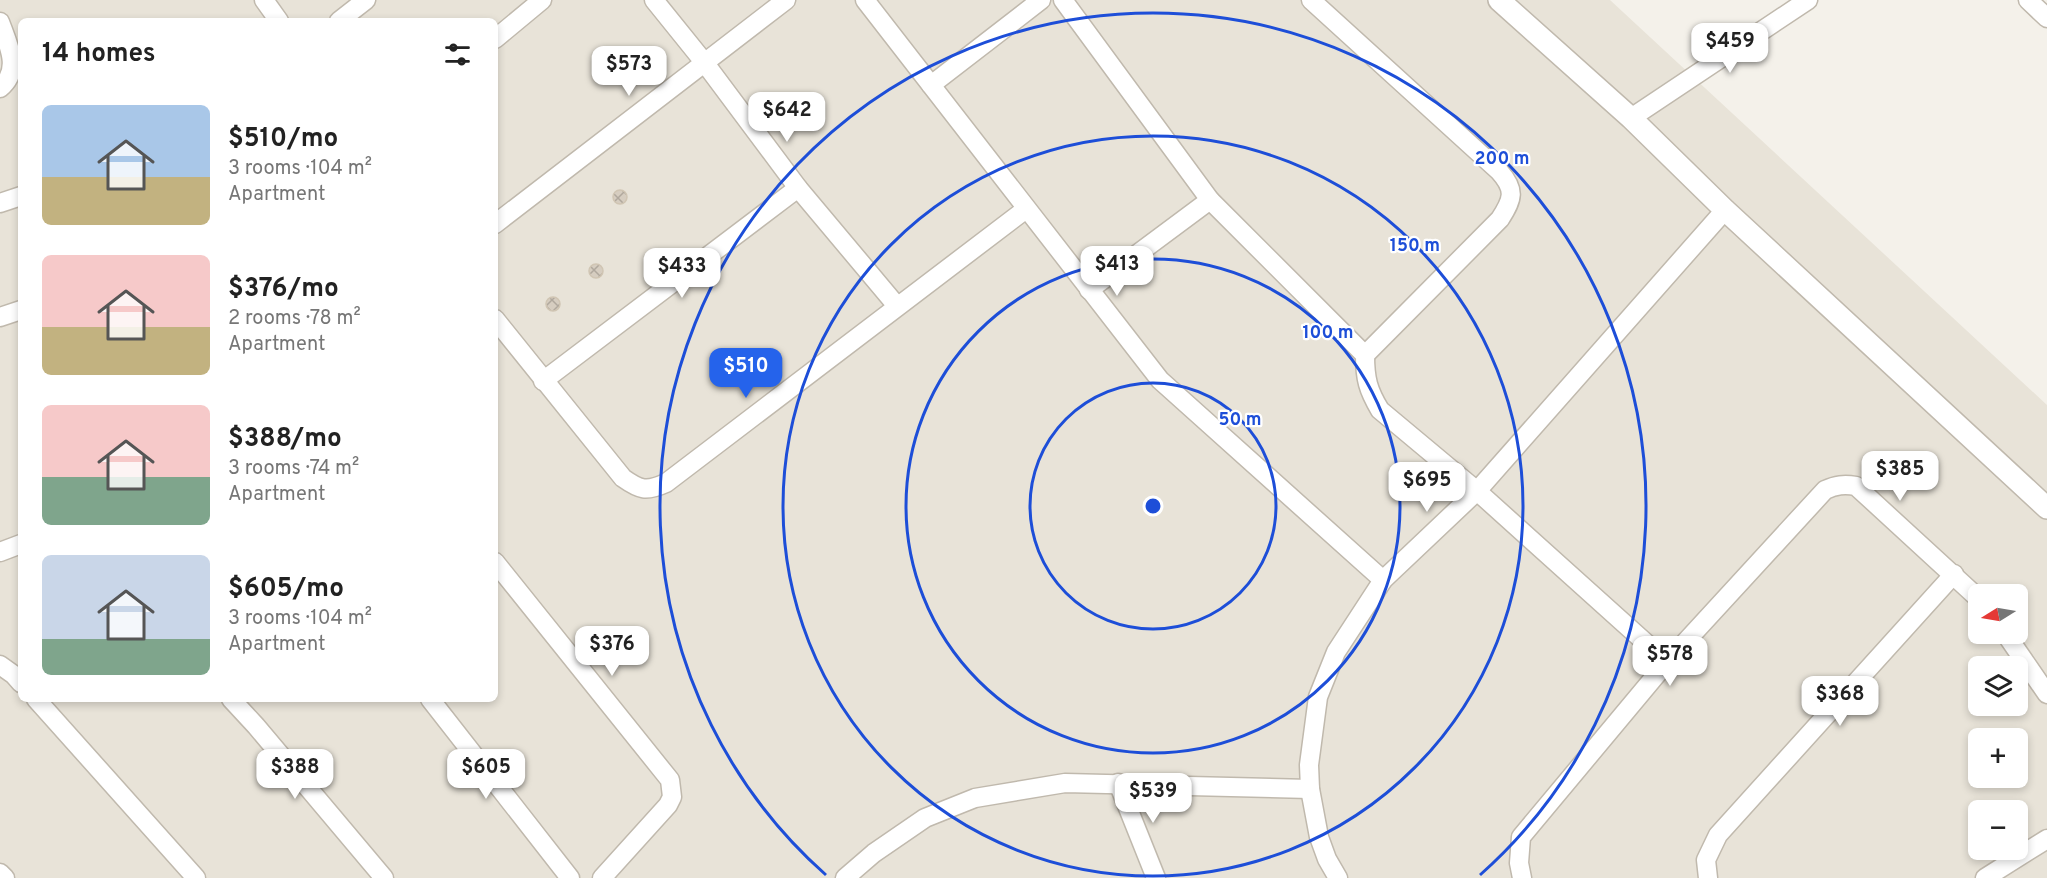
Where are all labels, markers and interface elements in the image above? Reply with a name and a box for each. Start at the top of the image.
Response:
pin: $459 [1694,23,1766,74]
text: $459 [1705,29,1755,55]
text: 14 homes [42,38,156,71]
icon: filters [441,38,474,71]
pin: $573 [593,46,665,97]
text: $573 [606,52,652,78]
pin: $642 [751,92,823,143]
text: $642 [762,98,812,124]
text: $510/mo [228,123,338,156]
icon: home [90,129,162,201]
text: 200 m [1474,148,1530,171]
text: 3 rooms · 104 m² [228,156,372,182]
text: Apartment [228,182,326,208]
text: 150 m [1390,235,1440,258]
pin: $413 [1081,246,1153,297]
pin: $433 [646,248,718,299]
text: $413 [1095,252,1139,278]
text: $433 [658,254,706,280]
text: $376/mo [228,273,339,306]
icon: home [90,279,162,351]
text: 2 rooms · 78 m² [228,306,361,332]
text: 100 m [1302,322,1354,345]
text: Apartment [228,332,326,358]
pin: $510 [710,348,782,399]
text: $510 [723,354,769,380]
text: 50 m [1218,409,1262,432]
text: $388/mo [228,423,342,456]
icon: home [90,429,162,501]
pin: $385 [1864,451,1936,502]
text: 3 rooms · 74 m² [228,456,359,482]
text: $385 [1876,457,1924,483]
pin: $695 [1391,462,1463,513]
text: $695 [1403,468,1451,494]
text: Apartment [228,482,326,508]
centre of rings [1143,496,1163,516]
text: $605/mo [228,573,344,606]
icon: home [90,579,162,651]
north arrow [1968,584,2028,644]
map controls [1968,584,2028,860]
text: 3 rooms · 104 m² [228,606,372,632]
pin: $376 [576,626,648,677]
text: Apartment [228,632,326,658]
text: $376 [589,632,635,658]
pin: $578 [1634,636,1706,687]
text: $578 [1646,642,1694,668]
button: layers [1968,656,2028,716]
pin: $368 [1804,676,1876,727]
text: $368 [1816,682,1864,708]
button: + [1968,728,2028,788]
pin: $388 [259,749,331,800]
pin: $605 [450,749,522,800]
text: $388 [270,755,320,781]
text: $605 [461,755,511,781]
pin: $539 [1117,773,1189,824]
text: $539 [1129,779,1177,805]
button: − [1968,800,2028,860]

